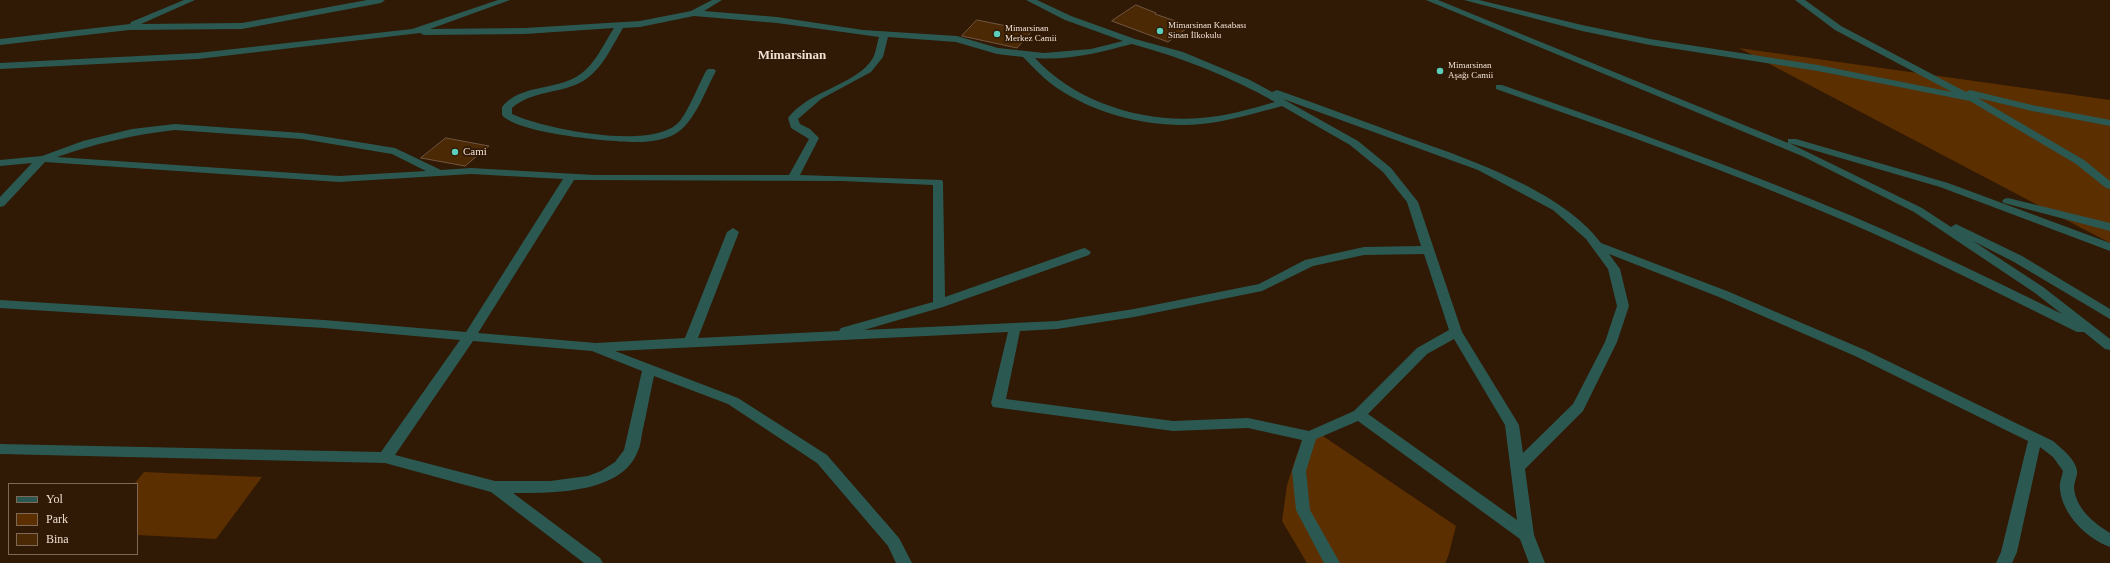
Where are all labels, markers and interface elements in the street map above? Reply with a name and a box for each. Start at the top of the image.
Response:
place label: Mimarsinan Kasabası Sinan İlkokulu [1168,21,1246,42]
place label: Mimarsinan Merkez Camii [1005,24,1057,45]
marker: Mimarsinan Kasabası Sinan İlkokulu [1155,26,1165,36]
marker: Mimarsinan Merkez Camii [992,29,1002,39]
district label: Mimarsinan [758,48,826,64]
place label: Mimarsinan Aşağı Camii [1448,61,1493,82]
marker: Mimarsinan Aşağı Camii [1435,66,1445,76]
place label: Cami [463,145,487,159]
marker: Cami [450,147,460,157]
legend [8,483,138,555]
text: Yol [46,492,63,506]
text: Park [46,512,68,526]
text: Bina [46,532,69,546]

